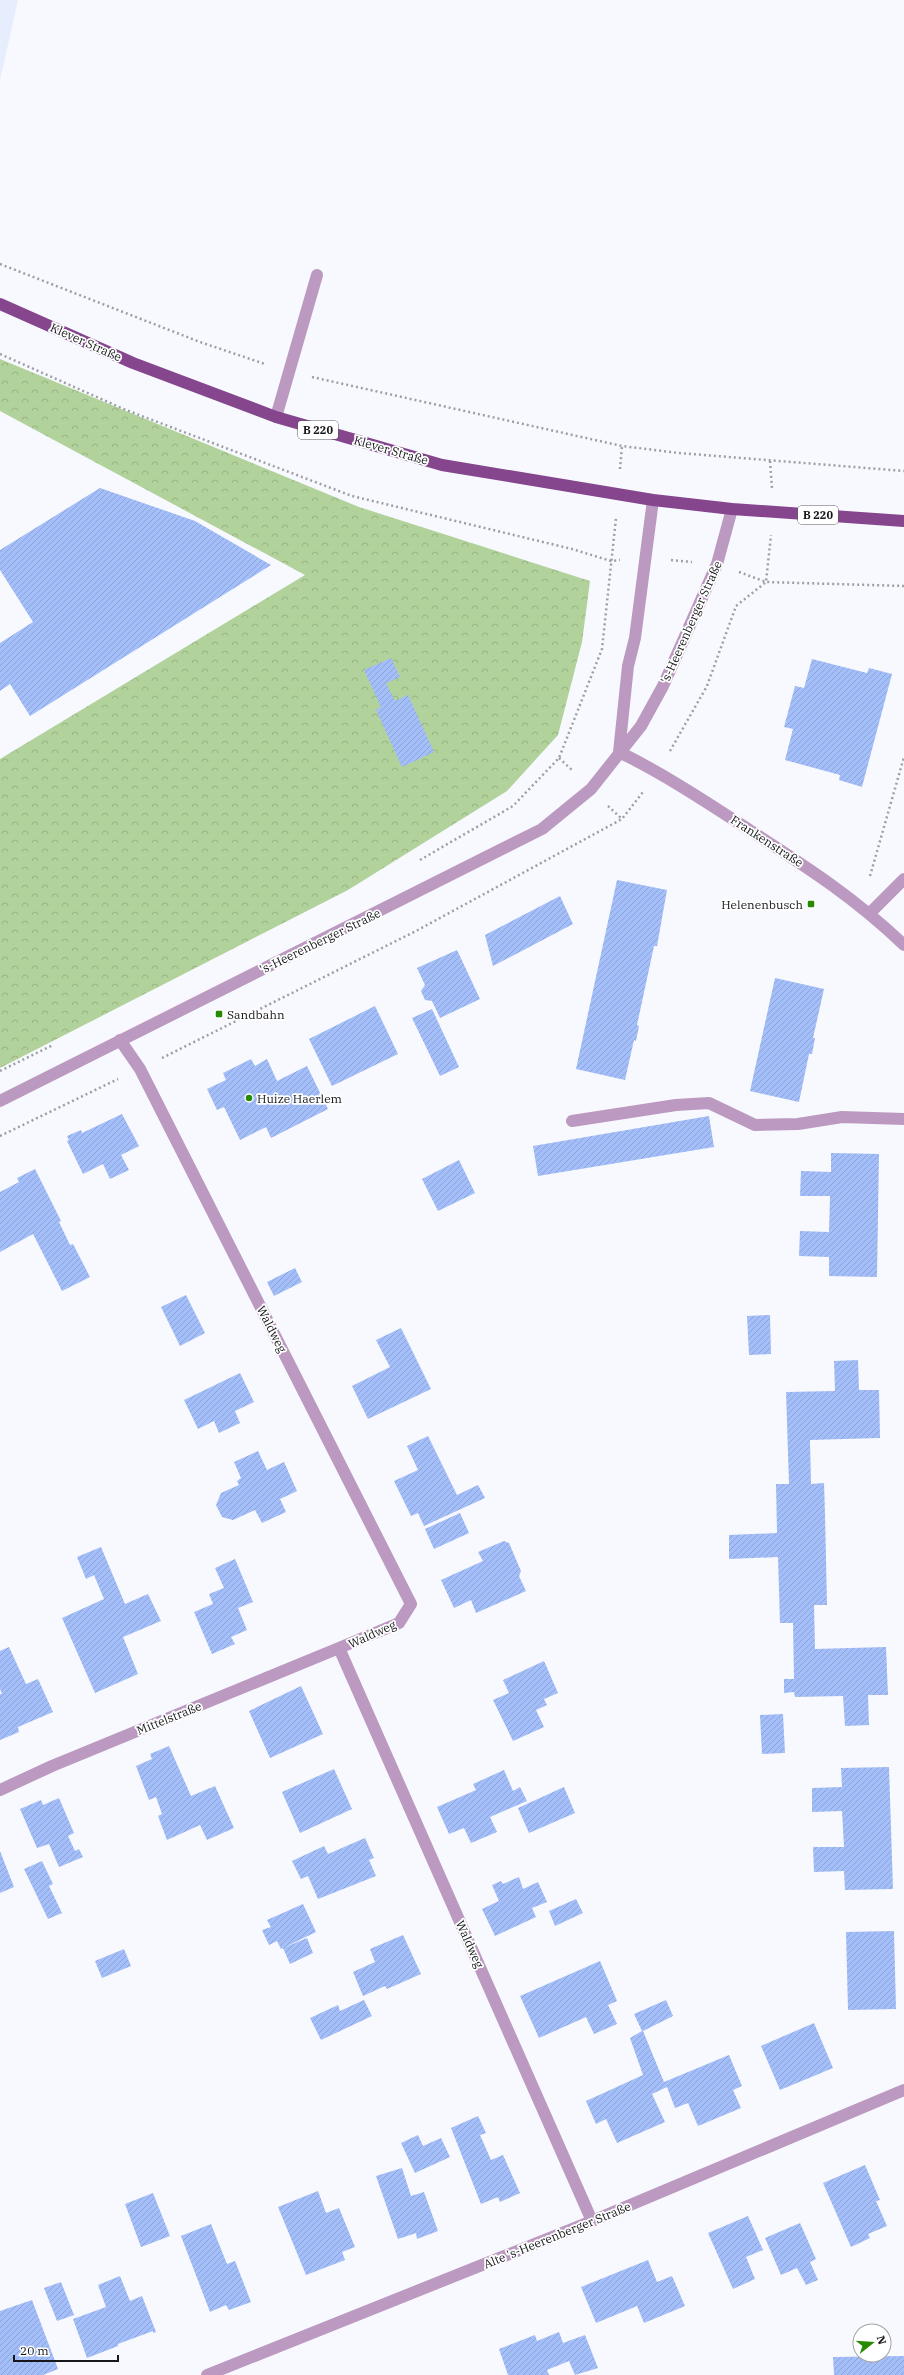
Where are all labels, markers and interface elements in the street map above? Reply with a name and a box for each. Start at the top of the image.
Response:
street label: Klever Straße [48,320,124,364]
road number: B 220 [298,421,338,439]
street label: Klever Straße [352,432,430,468]
road number: B 220 [798,506,838,524]
street label: 's-Heerenberger Straße [657,558,725,686]
street label: Frankenstraße [728,812,806,870]
place label: Helenenbusch [721,897,804,912]
marker: Helenenbusch [806,899,816,909]
street label: 's-Heerenberger Straße [257,905,383,977]
place label: Sandbahn [227,1007,285,1022]
marker: Sandbahn [214,1009,224,1019]
place label: Huize Haerlem [257,1091,343,1106]
marker: Huize Haerlem [244,1093,254,1103]
street label: Waldweg [254,1303,290,1355]
street label: Waldweg [346,1617,399,1651]
street label: Mittelstraße [134,1698,204,1738]
street label: Waldweg [453,1918,487,1971]
street label: Alte 's-Heerenberger Straße [481,2199,633,2271]
north arrow [852,2323,892,2363]
text: N [874,2334,890,2347]
scale bar [14,2337,118,2363]
text: 20 m [20,2343,49,2358]

